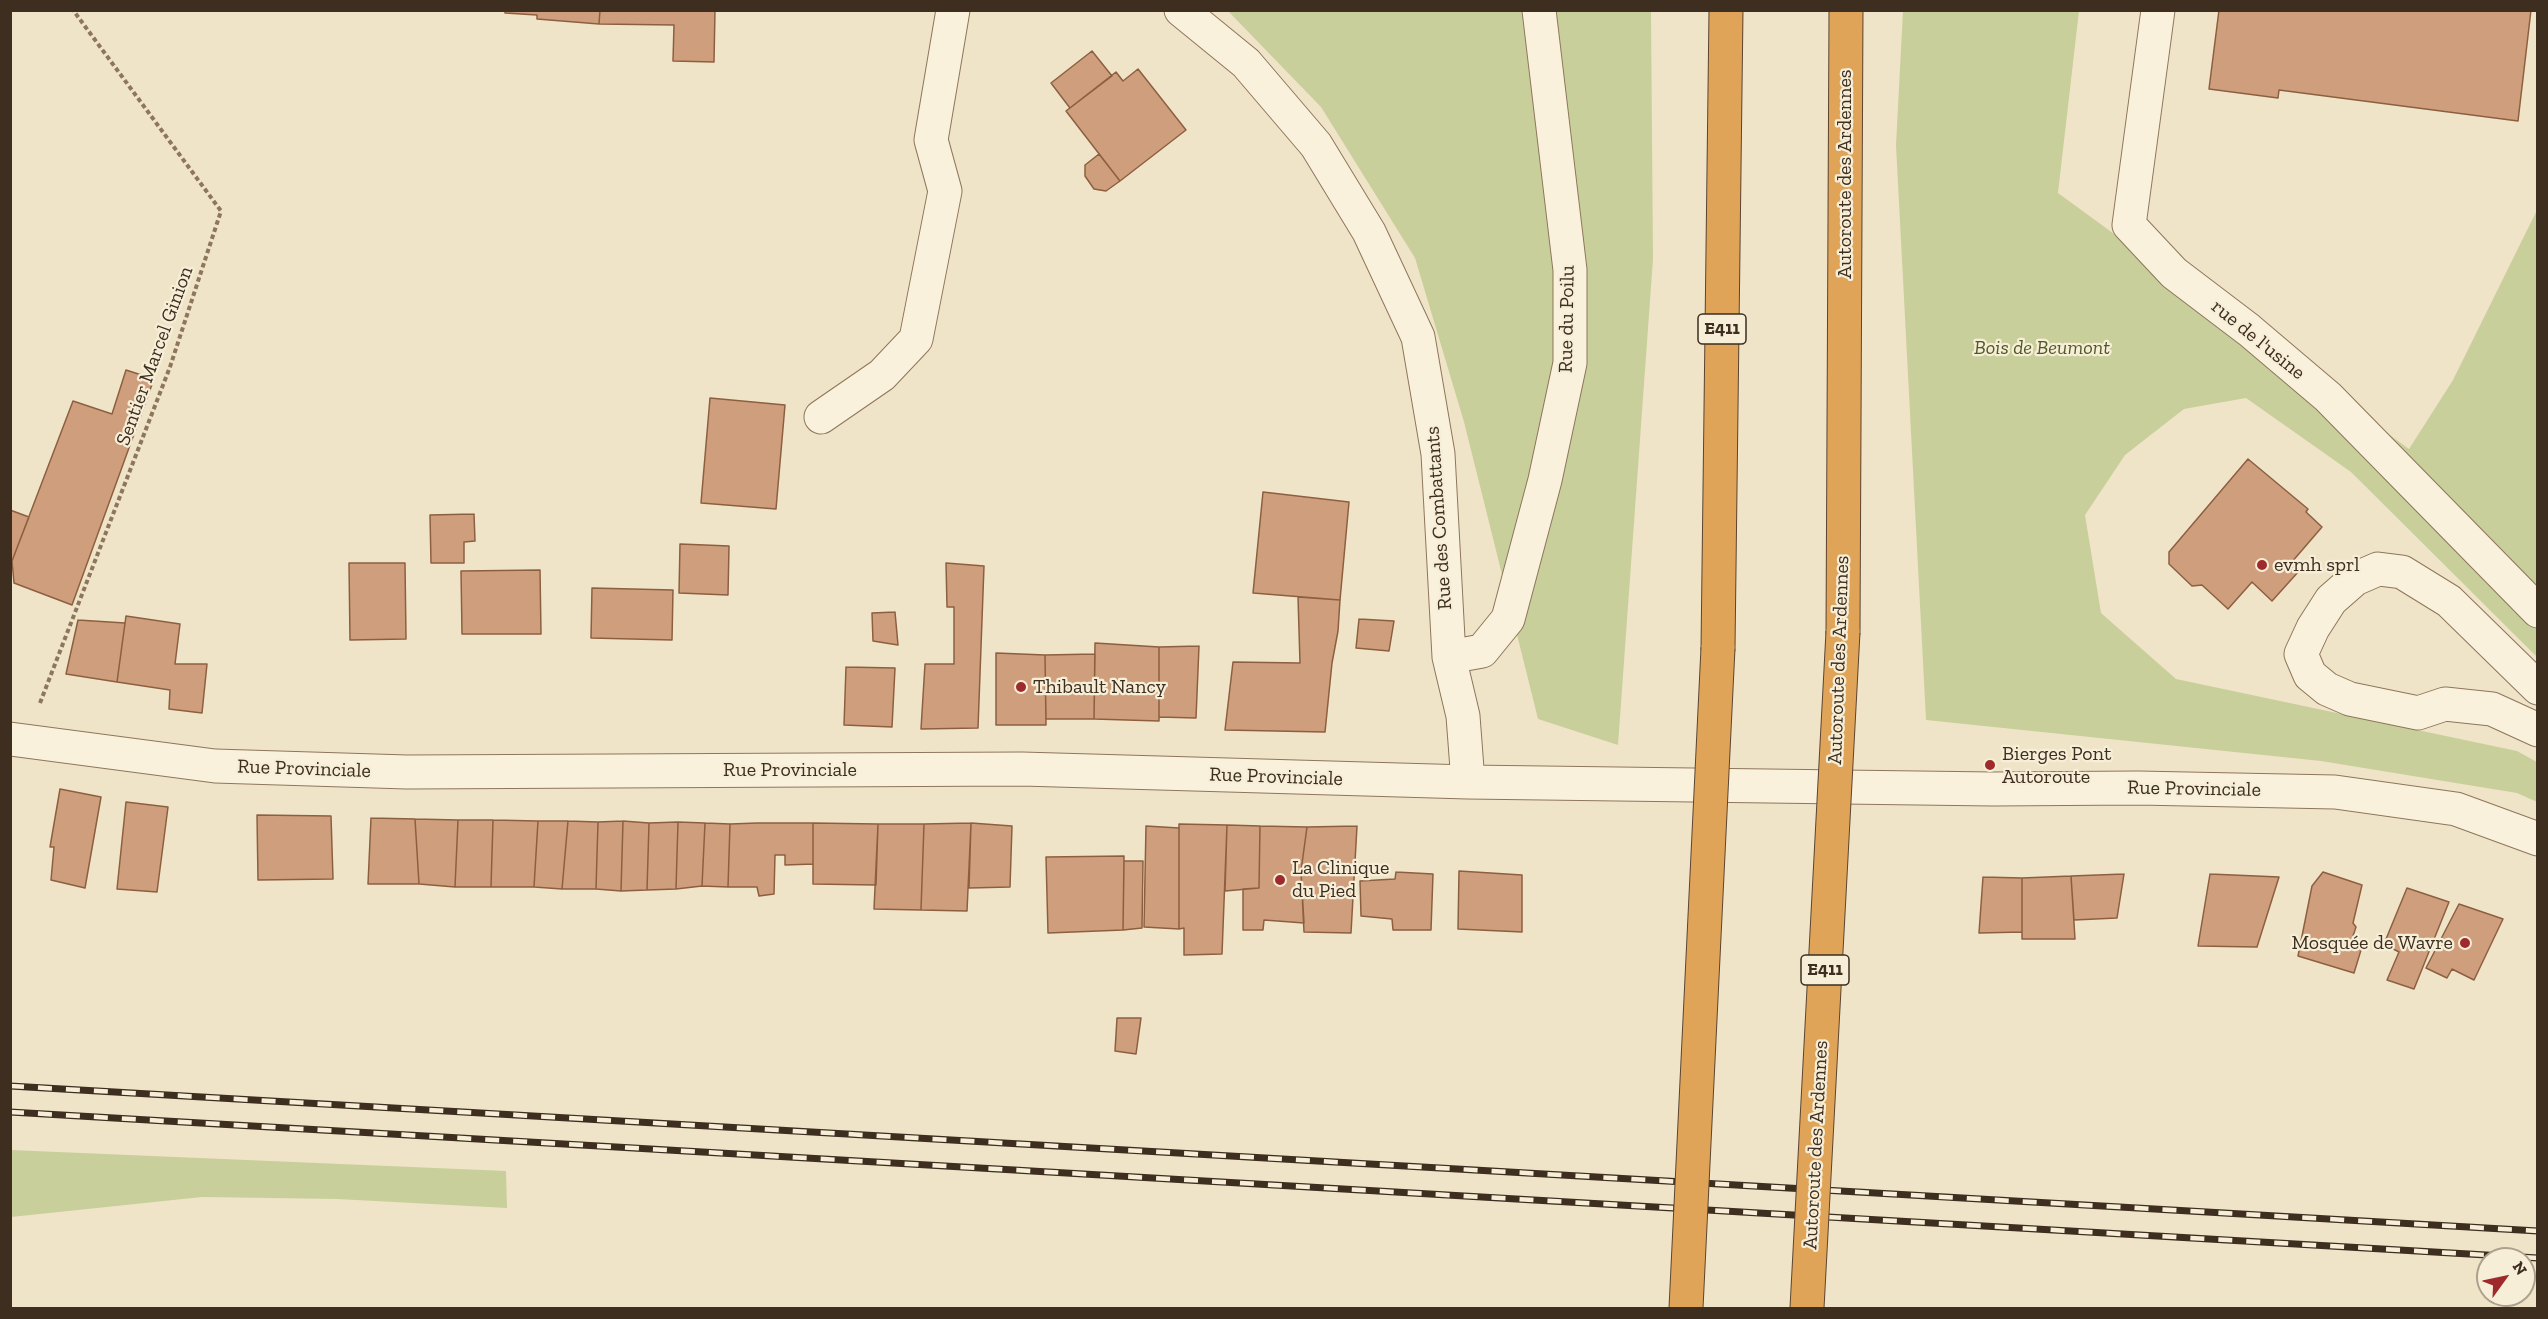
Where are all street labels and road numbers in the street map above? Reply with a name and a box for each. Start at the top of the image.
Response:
street label: Autoroute des Ardennes [1833,69,1857,279]
street label: Sentier Marcel Ginion [111,263,199,449]
street label: Rue du Poilu [1554,265,1580,373]
street label: rue de l'usine [2206,295,2310,385]
road number: E411 [1698,314,1746,344]
street label: Rue des Combattants [1421,425,1457,611]
street label: Autoroute des Ardennes [1823,555,1855,765]
street label: Rue Provinciale [237,755,371,783]
street label: Rue Provinciale [723,758,857,782]
street label: Rue Provinciale [1209,763,1343,791]
street label: Rue Provinciale [2127,776,2261,802]
road number: E411 [1801,955,1849,985]
street label: Autoroute des Ardennes [1799,1040,1833,1250]

